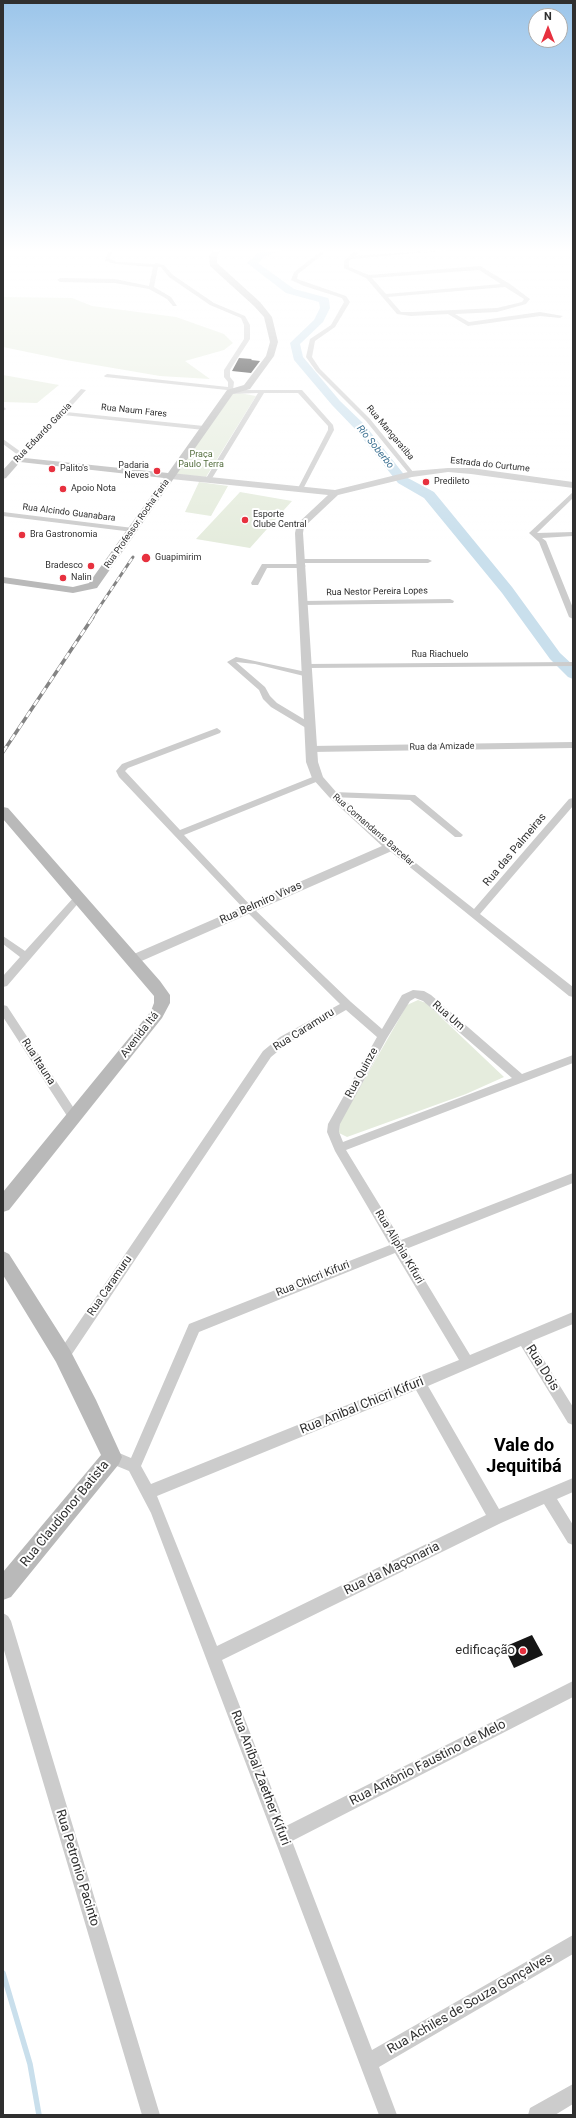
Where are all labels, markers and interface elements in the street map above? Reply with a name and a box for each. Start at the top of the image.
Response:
north arrow [528,8,568,48]
text: N [544,10,552,23]
street label: Rua Eduardo Garcia [12,401,74,465]
street label: Rua Naum Fares [101,402,167,420]
street label: Rua Mangaratiba [364,403,416,463]
water label: Rio Soberbo [354,423,396,471]
park label: Praça Paulo Terra [178,450,224,471]
street label: Estrada do Curtume [450,455,530,475]
place label: Padaria Neves [118,461,149,482]
marker: Palito's [47,464,57,474]
place label: Palito's [60,464,88,474]
marker: Padaria Neves [152,466,162,476]
street label: Rua Professor Rocha Faria [102,477,172,571]
marker: Predileto [421,477,431,487]
place label: Predileto [434,477,470,487]
marker: Apoio Nota [58,484,68,494]
place label: Apoio Nota [71,484,116,494]
street label: Rua Alcindo Guanabara [22,502,116,524]
place label: Esporte Clube Central [253,510,307,531]
marker: Esporte Clube Central [240,515,250,525]
marker: Bra Gastronomia [17,530,27,540]
place label: Bra Gastronomia [30,530,97,540]
marker: Guapimirim [140,552,152,564]
place label: Guapimirim [155,553,201,563]
place label: Bradesco [45,561,83,571]
marker: Bradesco [86,561,96,571]
marker: Nalin [58,573,68,583]
place label: Nalin [71,573,92,583]
street label: Rua Nestor Pereira Lopes [326,586,428,598]
street label: Rua Riachuelo [412,650,468,660]
street label: Rua da Amizade [409,741,475,753]
street label: Rua Comandante Barcelar [330,792,416,868]
street label: Rua das Palmeiras [481,811,549,889]
street label: Rua Belmiro Vivas [218,879,304,927]
street label: Rua Um [429,998,467,1034]
street label: Rua Caramuru [271,1006,337,1054]
street label: Avenida Itá [118,1010,162,1060]
street label: Rua Itauna [18,1036,58,1088]
street label: Rua Quinze [343,1046,381,1100]
street label: Rua Aliphia Kifuri [372,1208,426,1286]
street label: Rua Caramuru [85,1253,135,1319]
street label: Rua Chicri Kifuri [274,1258,352,1300]
street label: Rua Dois [522,1342,562,1394]
street label: Rua Anibal Chicri Kifuri [298,1374,426,1438]
district label: Vale do Jequitibá [486,1435,562,1478]
street label: Rua Claudionor Batista [17,1458,113,1570]
street label: Rua da Maçonaria [342,1539,442,1599]
place label: edificação [455,1643,515,1659]
marker: edificação [518,1646,528,1656]
street label: Rua Aníbal Zaether Kifuri [227,1708,293,1848]
street label: Rua Antônio Faustino de Melo [347,1717,509,1809]
street label: Rua Petronio Pacinto [52,1808,102,1928]
street label: Rua Achiles de Souza Gonçalves [385,1950,555,2058]

